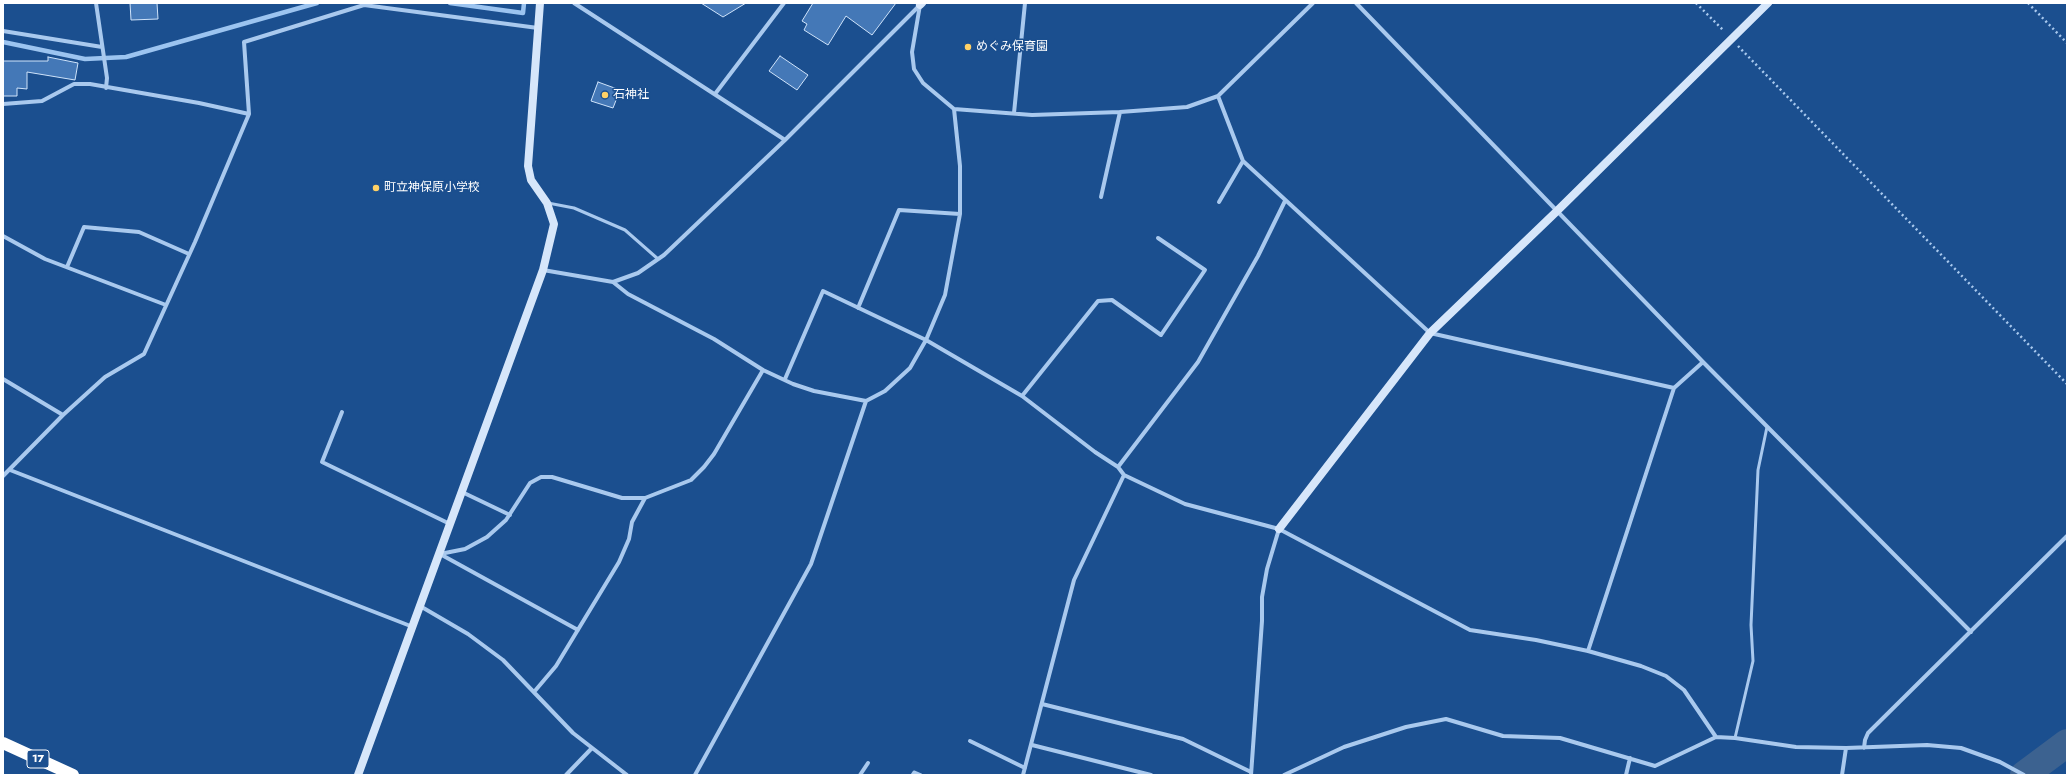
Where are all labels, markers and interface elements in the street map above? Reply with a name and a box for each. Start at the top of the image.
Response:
place label: めぐみ保育園 [976,40,1048,54]
marker: めぐみ保育園 [963,42,973,52]
place label: 石神社 [613,88,649,102]
marker: 石神社 [600,90,610,100]
place label: 町立神保原小学校 [384,181,480,195]
marker: 町立神保原小学校 [371,183,381,193]
road number: 17 [27,750,49,768]

